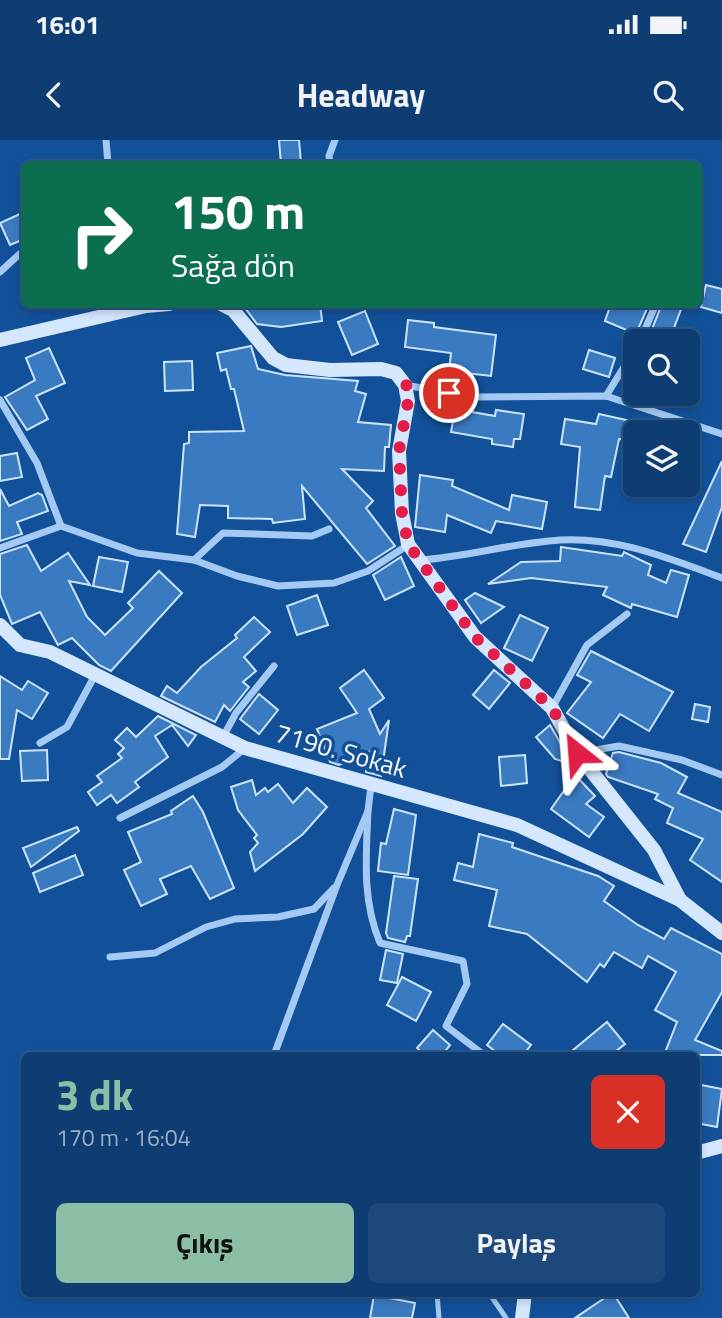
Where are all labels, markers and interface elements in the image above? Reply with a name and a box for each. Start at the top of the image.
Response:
text: 16:01 [35,5,100,44]
text: Headway [297,71,425,119]
icon: back [35,76,73,114]
icon: search [649,76,687,114]
text: 150 m [171,173,305,248]
icon: right [56,189,147,280]
text: Sağa dön [171,241,295,289]
map controls [623,329,700,497]
button: search [623,329,700,406]
pin [419,363,479,423]
icon: arrive [430,374,468,412]
button: layers [623,420,700,497]
street label: 7190. Sokak [271,713,412,788]
position arrow [540,716,614,790]
text: 3 dk [56,1062,133,1126]
button: close [591,1075,665,1149]
text: 170 m · 16:04 [56,1120,191,1155]
button: Çıkış [56,1203,354,1283]
button: Paylaş [368,1203,665,1283]

